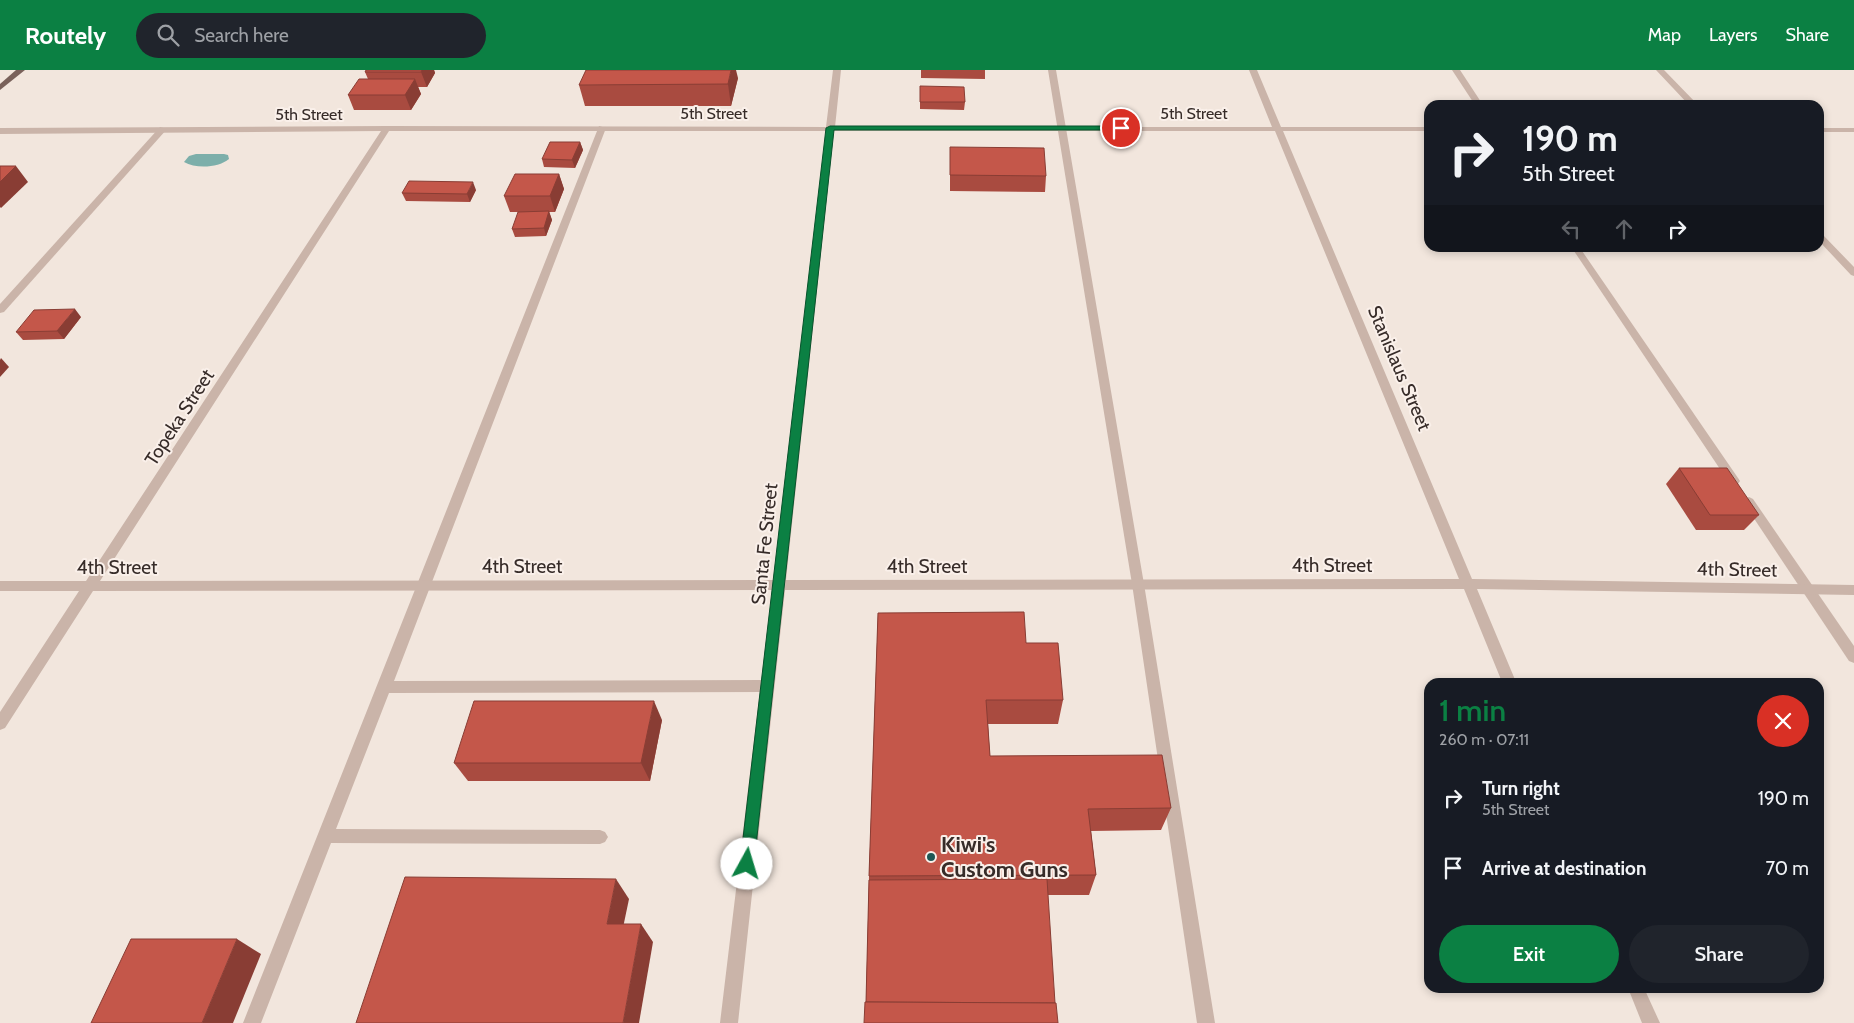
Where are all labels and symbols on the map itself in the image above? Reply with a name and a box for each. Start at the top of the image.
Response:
street label: 5th Street [680,104,748,123]
street label: 5th Street [1160,104,1228,123]
street label: 5th Street [275,105,343,124]
pin [1100,107,1142,149]
street label: Stanislaus Street [1363,302,1436,435]
street label: Topeka Street [140,364,219,470]
street label: Santa Fe Street [747,481,782,606]
street label: 4th Street [1292,554,1373,577]
street label: 4th Street [482,555,563,578]
street label: 4th Street [887,555,968,578]
street label: 4th Street [77,556,158,579]
street label: 4th Street [1696,557,1778,582]
place label: Kiwi's Custom Guns [941,831,1068,883]
position arrow [720,837,772,889]
marker: Kiwi's Custom Guns [925,851,937,863]

